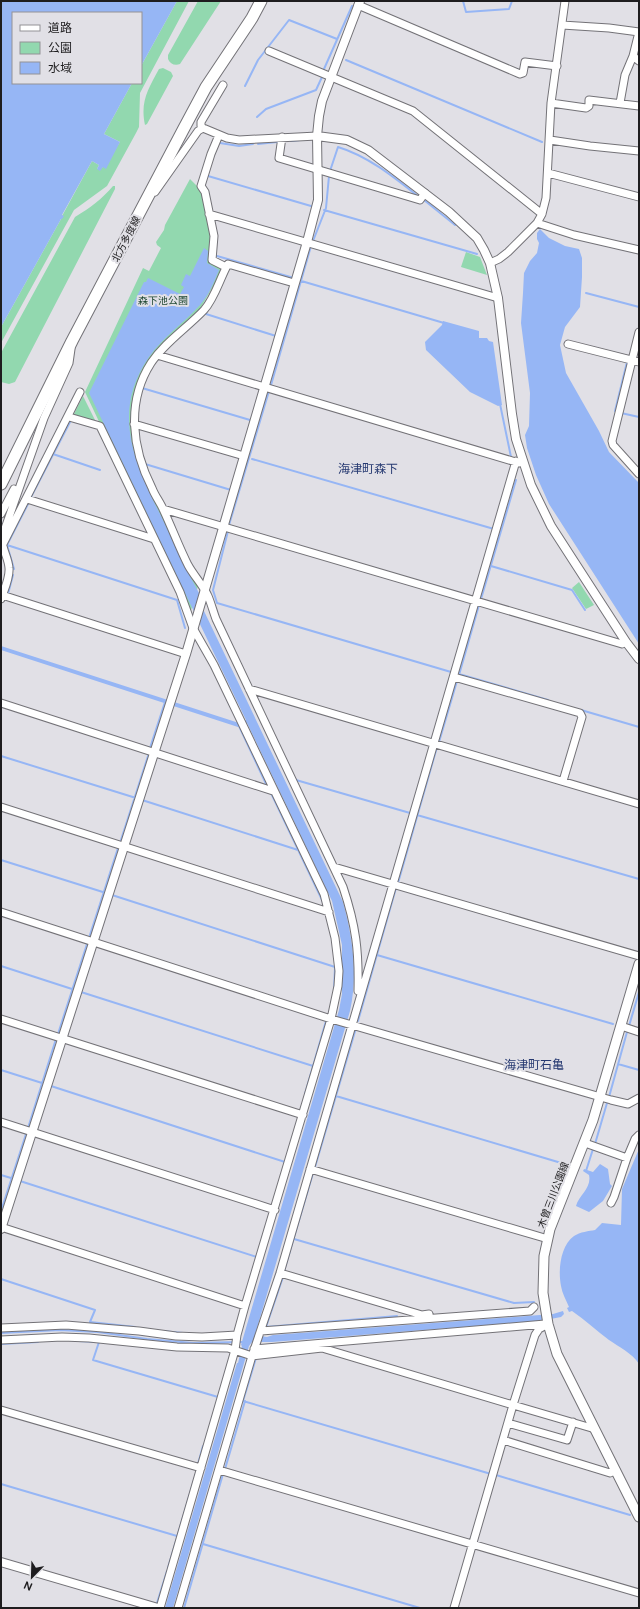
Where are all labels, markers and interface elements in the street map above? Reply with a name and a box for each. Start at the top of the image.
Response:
legend [12,12,142,84]
text: 道路 [48,20,72,36]
text: 公園 [48,40,72,56]
text: 水域 [48,60,72,76]
street label: 北方多度線 [109,214,143,264]
park label: 森下池公園 [138,294,188,307]
district label: 海津町森下 [338,461,398,477]
district label: 海津町石亀 [504,1057,564,1073]
street label: 木曽三川公園線 [534,1160,572,1230]
north arrow [12,1557,52,1597]
text: N [22,1578,35,1594]

